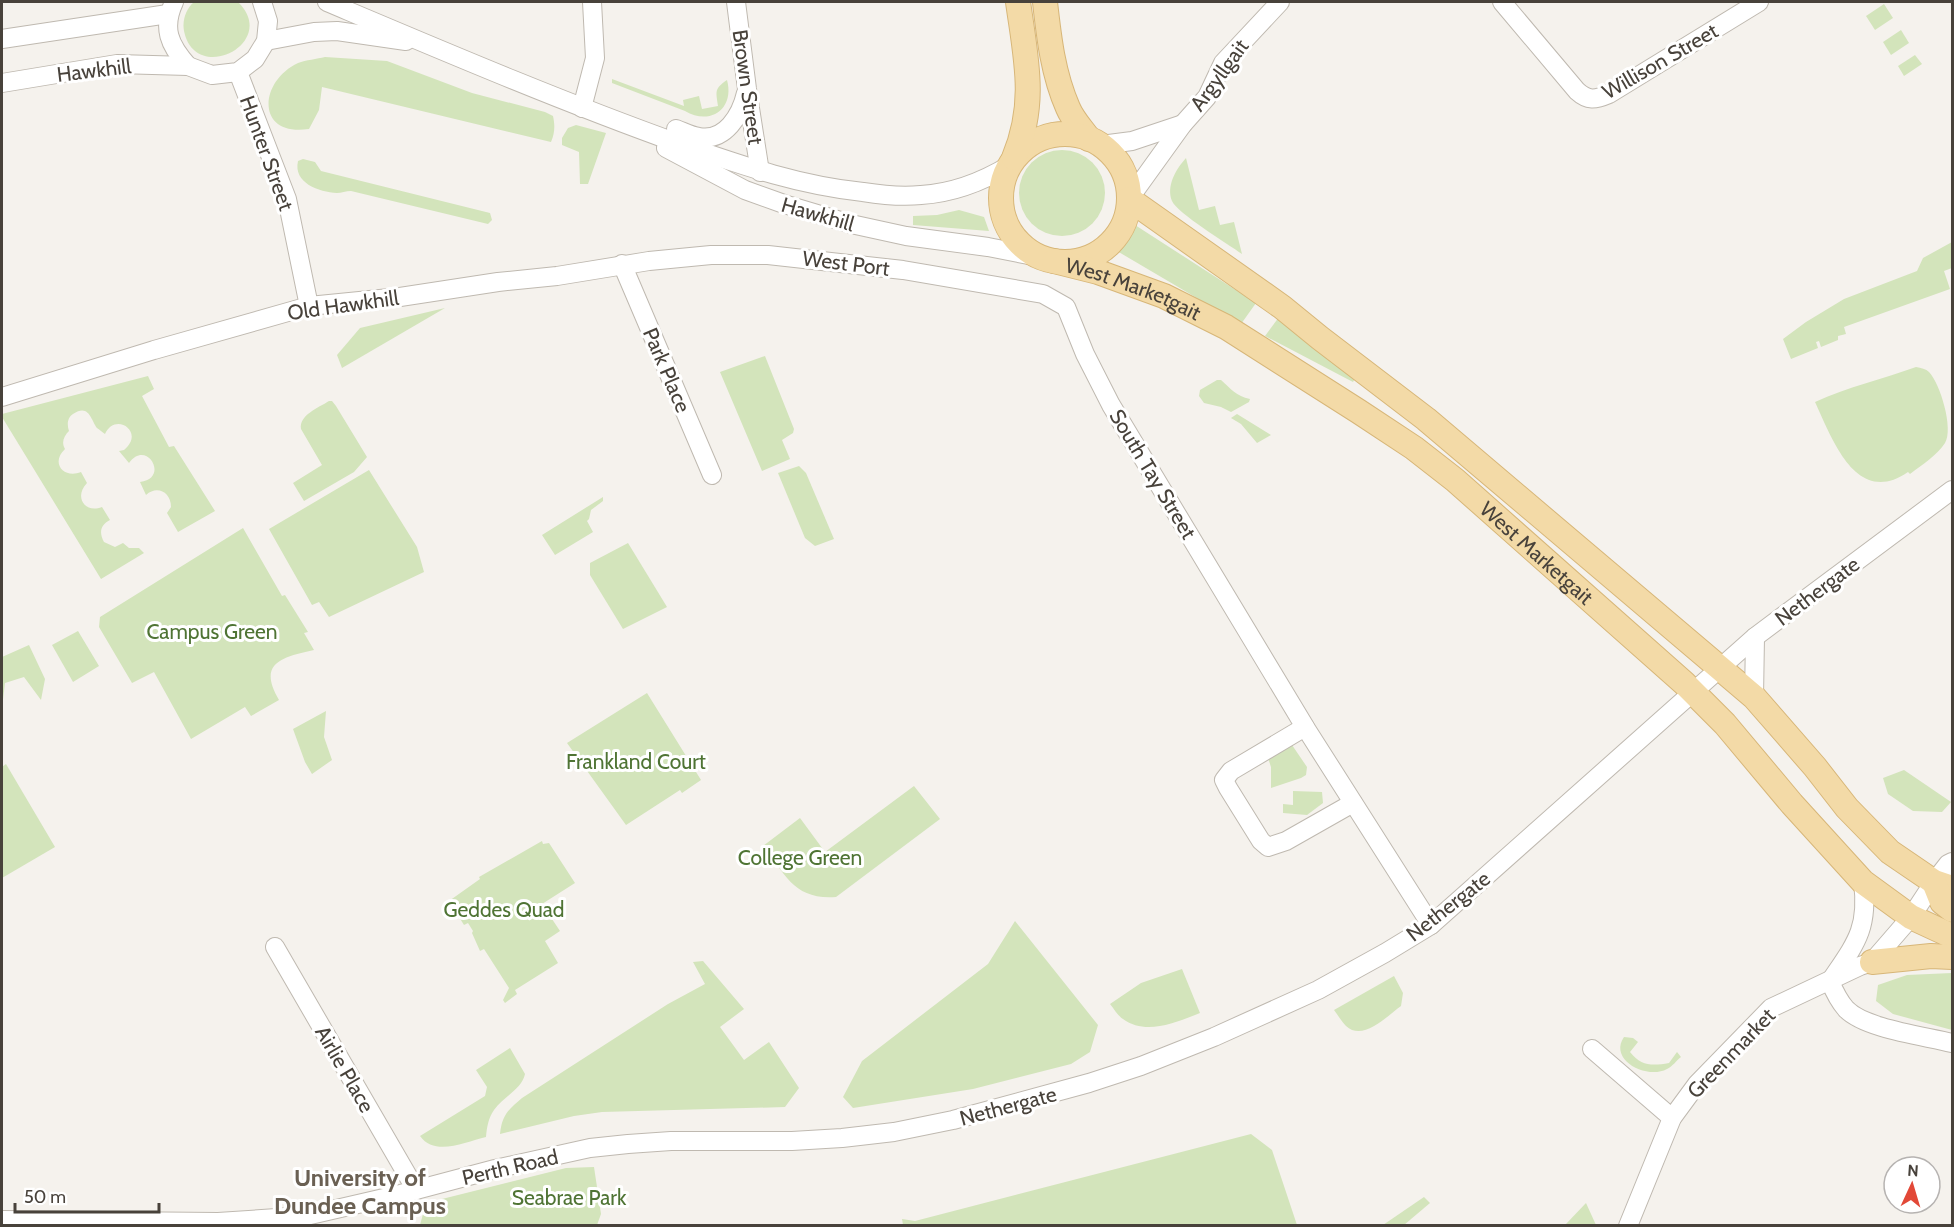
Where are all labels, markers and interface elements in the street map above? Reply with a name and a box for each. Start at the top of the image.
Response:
street label: Willison Street [1598,18,1722,104]
street label: Brown Street [728,28,768,146]
street label: Argyllgait [1185,34,1253,116]
street label: Hawkhill [55,53,133,87]
street label: Hunter Street [235,92,299,214]
street label: Hawkhill [779,192,857,236]
street label: West Port [801,245,891,281]
street label: West Marketgait [1063,252,1205,325]
street label: Old Hawkhill [286,285,400,325]
street label: Park Place [638,324,696,416]
street label: South Tay Street [1104,405,1202,543]
street label: West Marketgait [1475,496,1599,609]
street label: Nethergate [1770,551,1864,631]
park label: Campus Green [146,619,278,644]
park label: Frankland Court [566,749,706,774]
park label: College Green [738,845,862,870]
street label: Nethergate [1401,866,1495,946]
park label: Geddes Quad [443,897,565,922]
street label: Greenmarket [1682,1003,1780,1103]
street label: Airlie Place [310,1021,380,1117]
street label: Nethergate [957,1081,1059,1131]
street label: Perth Road [460,1144,560,1190]
north arrow [1882,1155,1942,1215]
text: N [1907,1161,1919,1180]
district label: University of Dundee Campus [274,1163,446,1220]
scale bar [15,1176,159,1214]
park label: Seabrae Park [512,1185,627,1210]
text: 50 m [24,1186,66,1208]

